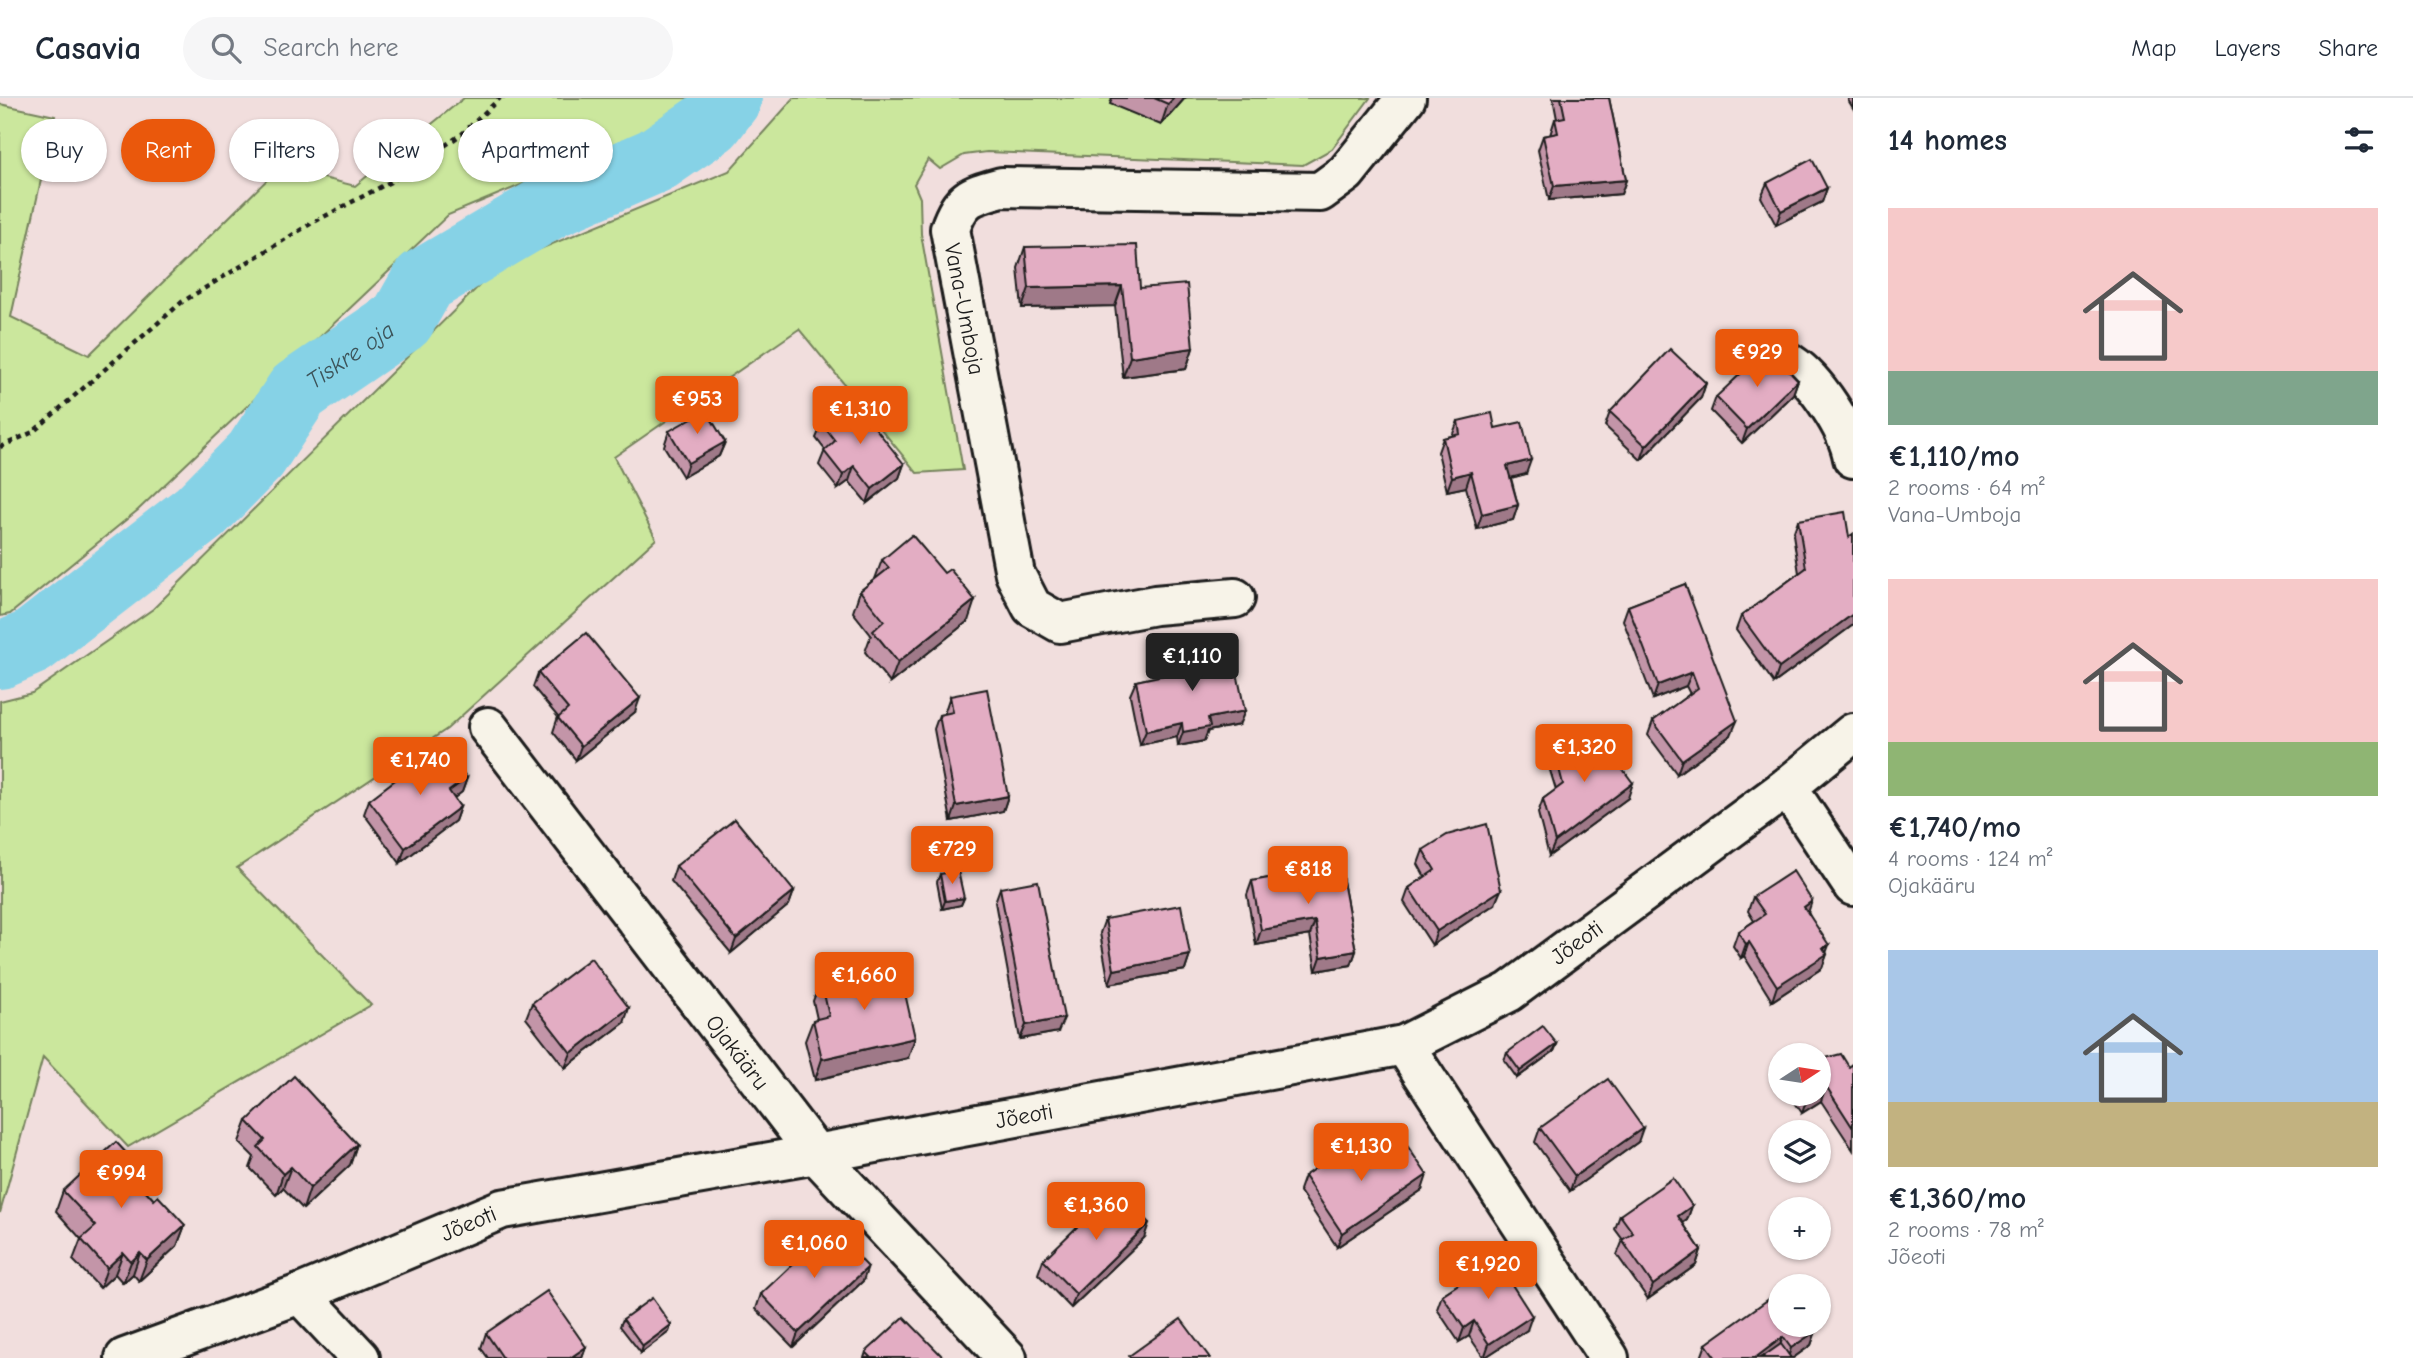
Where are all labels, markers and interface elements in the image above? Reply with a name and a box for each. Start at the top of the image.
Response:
search box [183,17,673,80]
text: Casavia [35,29,141,67]
icon: search [207,29,245,67]
text: Search here [263,33,399,63]
text: Map [2131,34,2177,62]
text: Layers [2215,34,2280,62]
text: Share [2318,34,2378,62]
chip: Buy [21,119,107,182]
chip: Rent [121,119,215,182]
chip: Filters [229,119,339,182]
chip: New [353,119,444,182]
chip: Apartment [458,119,613,182]
icon: filters [2340,121,2378,159]
text: 14 homes [1888,123,2007,158]
street label: Vana-Umboja [939,241,990,377]
icon: home [2070,253,2196,379]
water label: Tiskre oja [301,316,399,395]
pin: €929 [1716,330,1798,389]
text: €929 [1731,338,1783,365]
pin: €953 [656,376,738,436]
text: €953 [671,385,723,412]
pin: €1,310 [803,386,917,446]
text: €1,310 [829,395,891,422]
text: €1,110/mo [1888,439,2019,474]
text: 2 rooms · 64 m² [1888,474,2045,501]
text: Vana-Umboja [1888,501,2021,528]
icon: home [2070,624,2196,750]
pin: €1,110 [1135,634,1249,693]
text: €1,110 [1162,642,1222,669]
pin: €1,320 [1527,724,1641,784]
text: €1,320 [1551,733,1617,760]
pin: €1,740 [363,738,477,797]
text: €1,740 [389,746,451,773]
text: €1,740/mo [1888,810,2021,845]
pin: €729 [911,826,993,886]
text: €729 [927,835,977,862]
text: 4 rooms · 124 m² [1888,845,2052,872]
pin: €818 [1267,846,1349,906]
text: €818 [1284,855,1332,882]
text: Ojakääru [1888,872,1975,899]
street label: Jõeoti [1546,914,1608,971]
pin: €1,660 [807,953,921,1012]
text: €1,660 [831,961,897,988]
icon: home [2070,995,2196,1121]
street label: Ojakääru [700,1010,775,1095]
north arrow [1768,1043,1830,1106]
map controls [1768,1043,1831,1337]
street label: Jõeoti [993,1097,1055,1134]
button: layers [1768,1120,1831,1183]
pin: €1,130 [1304,1124,1418,1183]
text: €1,130 [1330,1132,1392,1159]
pin: €994 [80,1150,162,1210]
text: €994 [96,1159,146,1186]
text: €1,360/mo [1888,1181,2026,1216]
pin: €1,360 [1039,1182,1153,1242]
text: €1,360 [1063,1191,1129,1218]
button: + [1768,1197,1831,1260]
street label: Jõeoti [437,1200,501,1247]
text: 2 rooms · 78 m² [1888,1216,2044,1243]
pin: €1,060 [757,1220,871,1280]
text: €1,060 [780,1229,848,1256]
pin: €1,920 [1431,1242,1545,1301]
text: Jõeoti [1888,1243,1946,1270]
text: €1,920 [1455,1250,1521,1277]
button: − [1768,1274,1831,1337]

